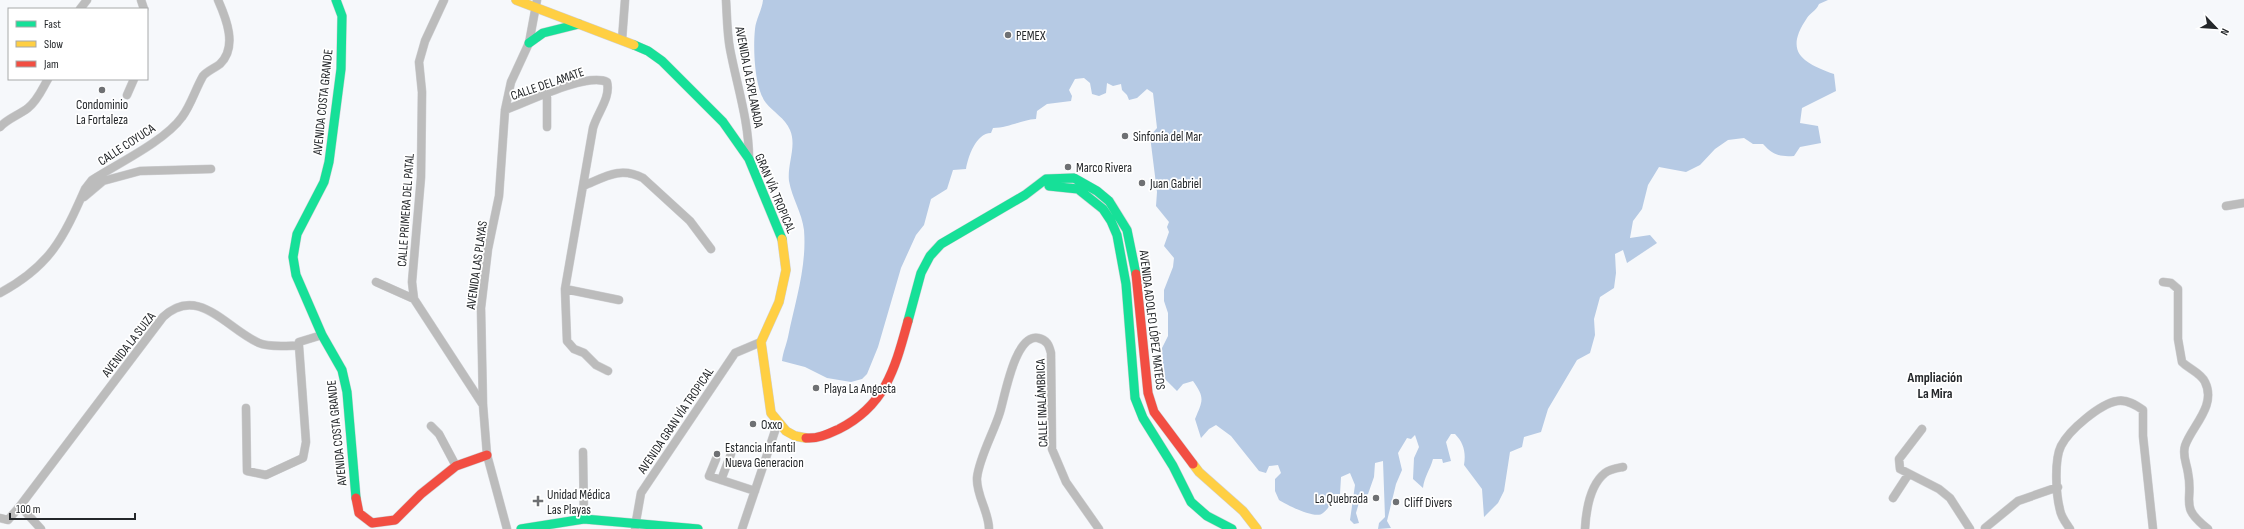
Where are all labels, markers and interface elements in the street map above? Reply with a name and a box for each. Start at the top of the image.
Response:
legend [8,8,148,80]
north arrow [2196,8,2236,48]
text: Fast [44,17,61,32]
street label: AVENIDA LA EXPLANADA [731,24,767,130]
text: N [2217,27,2232,38]
place label: PEMEX [1016,28,1046,44]
marker: PEMEX [1003,30,1013,40]
text: Slow [44,37,63,52]
street label: AVENIDA COSTA GRANDE [309,48,337,157]
text: Jam [43,57,59,72]
street label: CALLE DEL AMATE [509,64,586,104]
marker: Condominio La Fortaleza [97,85,107,95]
place label: Condominio La Fortaleza [76,97,128,128]
street label: CALLE COYUCA [95,120,159,169]
place label: Sinfonía del Mar [1133,129,1202,145]
marker: Sinfonía del Mar [1120,131,1130,141]
street label: GRAN VÍA TROPICAL [751,151,799,236]
street label: CALLE PRIMERA DEL PATAL [394,153,418,267]
place label: Marco Rivera [1076,160,1132,176]
marker: Marco Rivera [1063,162,1073,172]
place label: Juan Gabriel [1149,176,1201,192]
marker: Juan Gabriel [1137,178,1147,188]
street label: AVENIDA LAS PLAYAS [463,220,491,311]
street label: AVENIDA ADOLFO LÓPEZ MATEOS [1135,248,1169,391]
street label: AVENIDA LA SUIZA [98,309,159,381]
street label: CALLE INALÁMBRICA [1032,358,1052,447]
street label: AVENIDA GRAN VÍA TROPICAL [634,364,717,478]
district label: Ampliación La Mira [1907,369,1962,402]
street label: AVENIDA COSTA GRANDE [323,379,351,488]
place label: Playa La Angosta [824,381,896,397]
marker: Playa La Angosta [811,383,821,393]
place label: Oxxo [761,417,782,433]
marker: Oxxo [748,419,758,429]
place label: Estancia Infantil Nueva Generacion [725,440,804,471]
marker: Estancia Infantil Nueva Generacion [712,449,722,459]
place label: Unidad Médica Las Playas [547,487,610,518]
place label: La Quebrada [1315,491,1368,507]
marker: La Quebrada [1371,493,1381,503]
scale bar [10,495,135,521]
marker: Unidad Médica Las Playas [532,495,544,507]
place label: Cliff Divers [1404,495,1452,511]
marker: Cliff Divers [1391,497,1401,507]
text: 100 m [16,502,41,517]

